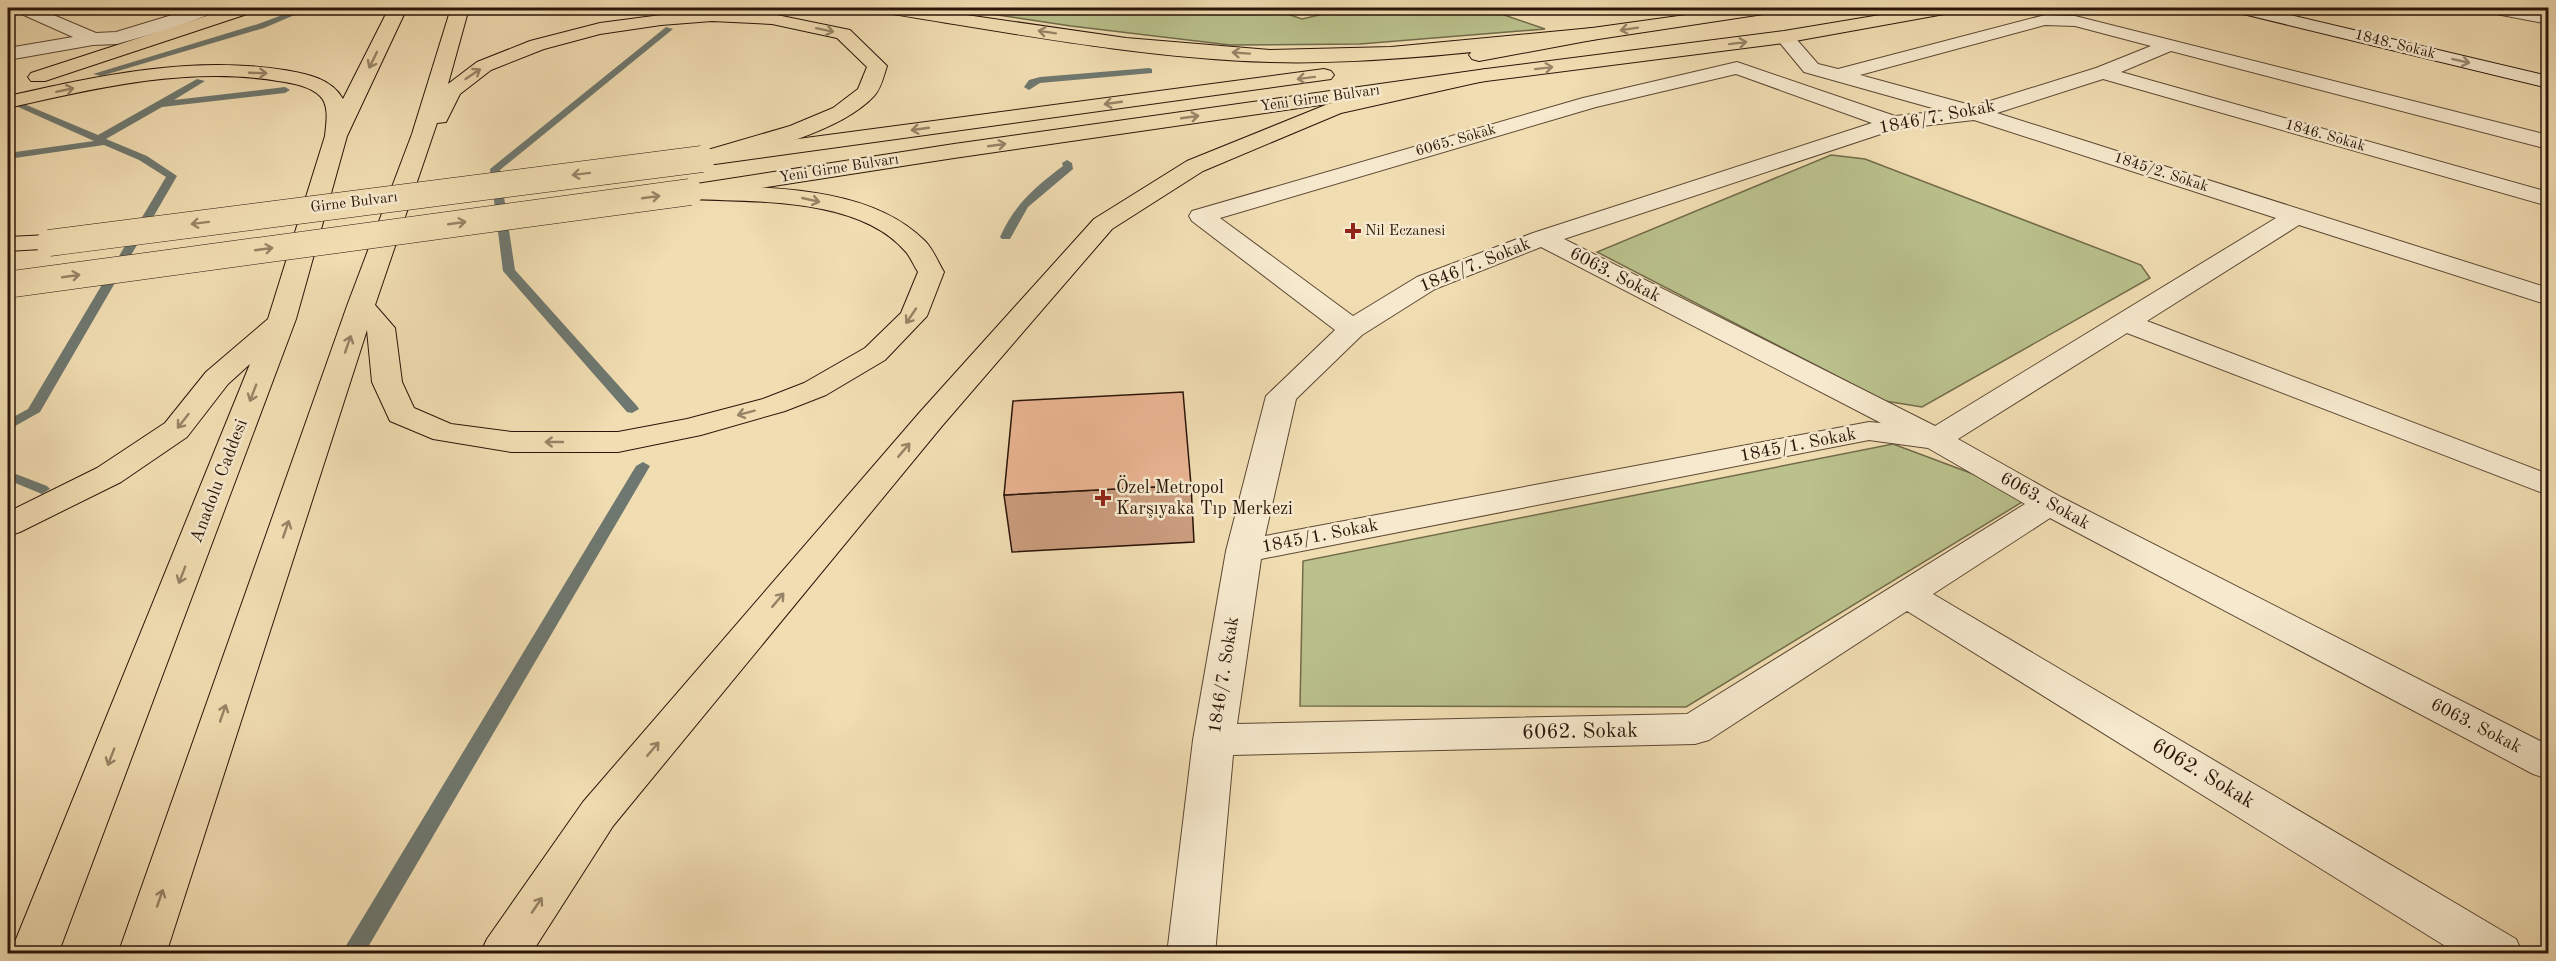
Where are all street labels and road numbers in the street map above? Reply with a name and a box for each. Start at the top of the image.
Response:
street label: 1848. Sokak [2353,28,2437,62]
street label: Yeni Girne Bulvarı [1259,83,1381,115]
street label: 1846/7. Sokak [1877,97,1997,137]
street label: 1846. Sokak [2283,117,2367,155]
street label: 6065. Sokak [1414,122,1498,160]
street label: 1845/2. Sokak [2112,151,2210,195]
street label: Yeni Girne Bulvarı [778,152,900,186]
street label: Girne Bulvarı [310,190,398,216]
street label: 1846/7. Sokak [1417,235,1533,295]
street label: 6063. Sokak [1567,244,1663,306]
street label: Anadolu Caddesi [187,417,251,545]
street label: 1845/1. Sokak [1738,425,1858,465]
street label: 6063. Sokak [1997,469,2093,533]
street label: 1845/1. Sokak [1260,516,1380,556]
street label: 1846/7. Sokak [1206,615,1242,735]
street label: 6063. Sokak [2428,695,2524,757]
street label: 6062. Sokak [1522,720,1638,744]
street label: 6062. Sokak [2148,735,2258,813]

